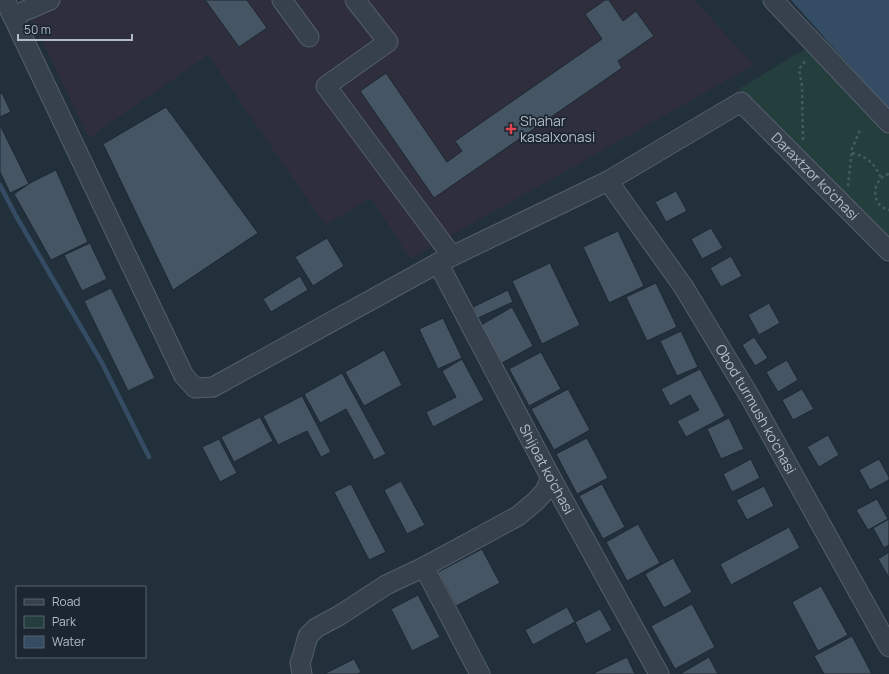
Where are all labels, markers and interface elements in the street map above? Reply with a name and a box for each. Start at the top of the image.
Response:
scale bar [18,16,132,42]
text: 50 m [24,21,51,38]
place label: Shahar kasalxonasi [520,111,595,146]
marker: Shahar kasalxonasi [505,123,517,135]
street label: Daraxtzor ko'chasi [767,128,863,224]
street label: Obod turmush ko'chasi [711,340,801,477]
street label: Shijoat ko'chasi [515,421,579,517]
legend [16,586,146,658]
text: Road [52,593,80,610]
text: Park [52,613,77,630]
text: Water [52,633,86,650]

